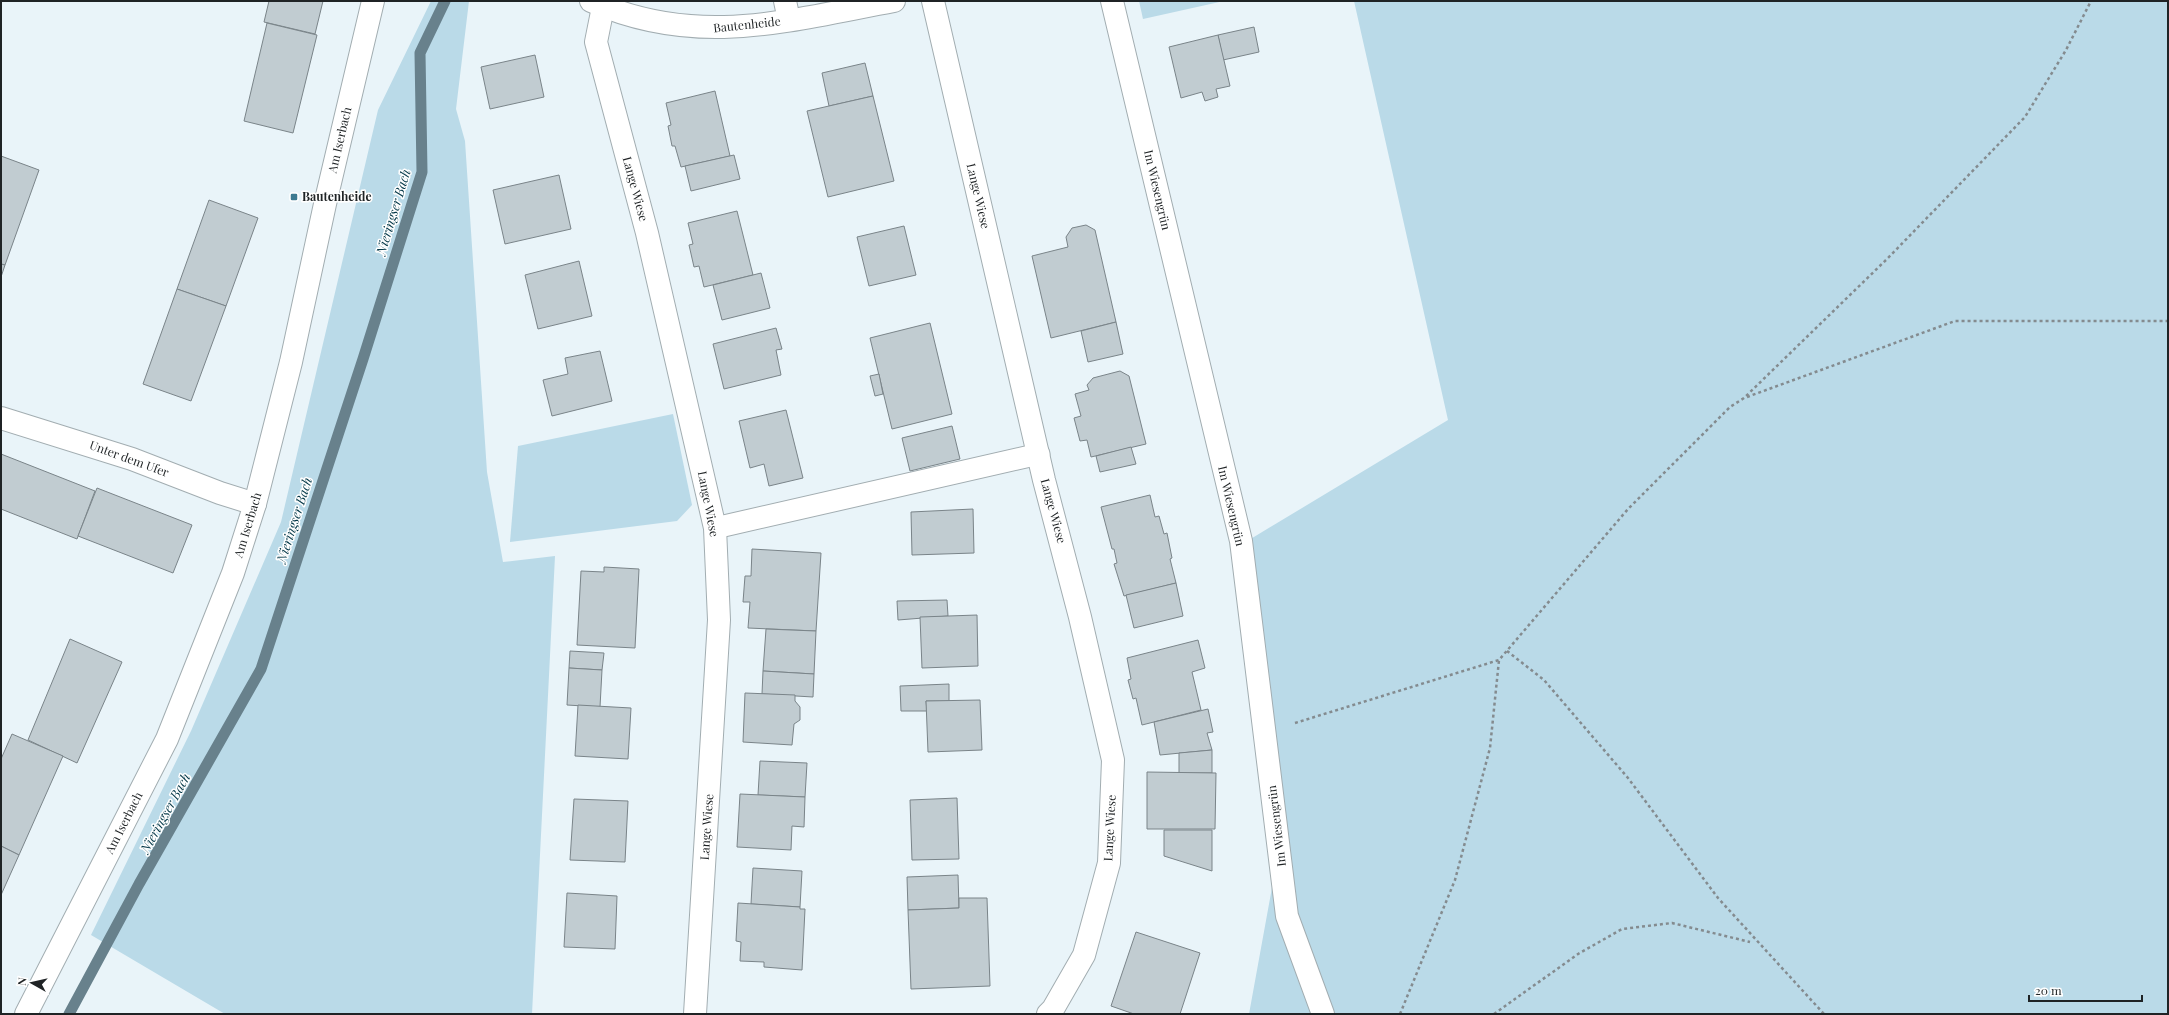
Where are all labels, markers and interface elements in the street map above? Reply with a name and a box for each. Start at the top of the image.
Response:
street label: Bautenheide [712,13,781,35]
street label: Am Iserbach [323,105,354,175]
street label: Im Wiesengrün [1141,148,1175,231]
street label: Lange Wiese [620,155,652,223]
street label: Lange Wiese [964,162,994,230]
water label: Nieringser Bach [371,167,414,258]
place label: Bautenheide [302,188,371,204]
marker: Bautenheide [289,192,299,202]
street label: Unter dem Ufer [87,436,172,480]
street label: Im Wiesengrün [1215,464,1249,547]
street label: Lange Wiese [695,470,723,538]
water label: Nieringser Bach [271,475,315,566]
street label: Lange Wiese [1038,477,1070,545]
street label: Am Iserbach [229,490,265,560]
water label: Nieringser Bach [135,770,194,857]
street label: Im Wiesengrün [1263,785,1289,868]
street label: Am Iserbach [100,789,146,857]
street label: Lange Wiese [696,793,716,861]
street label: Lange Wiese [1099,794,1119,862]
north arrow [12,963,52,1003]
text: N [14,977,30,987]
scale bar [2029,977,2142,1003]
text: 20 m [2035,982,2062,998]

